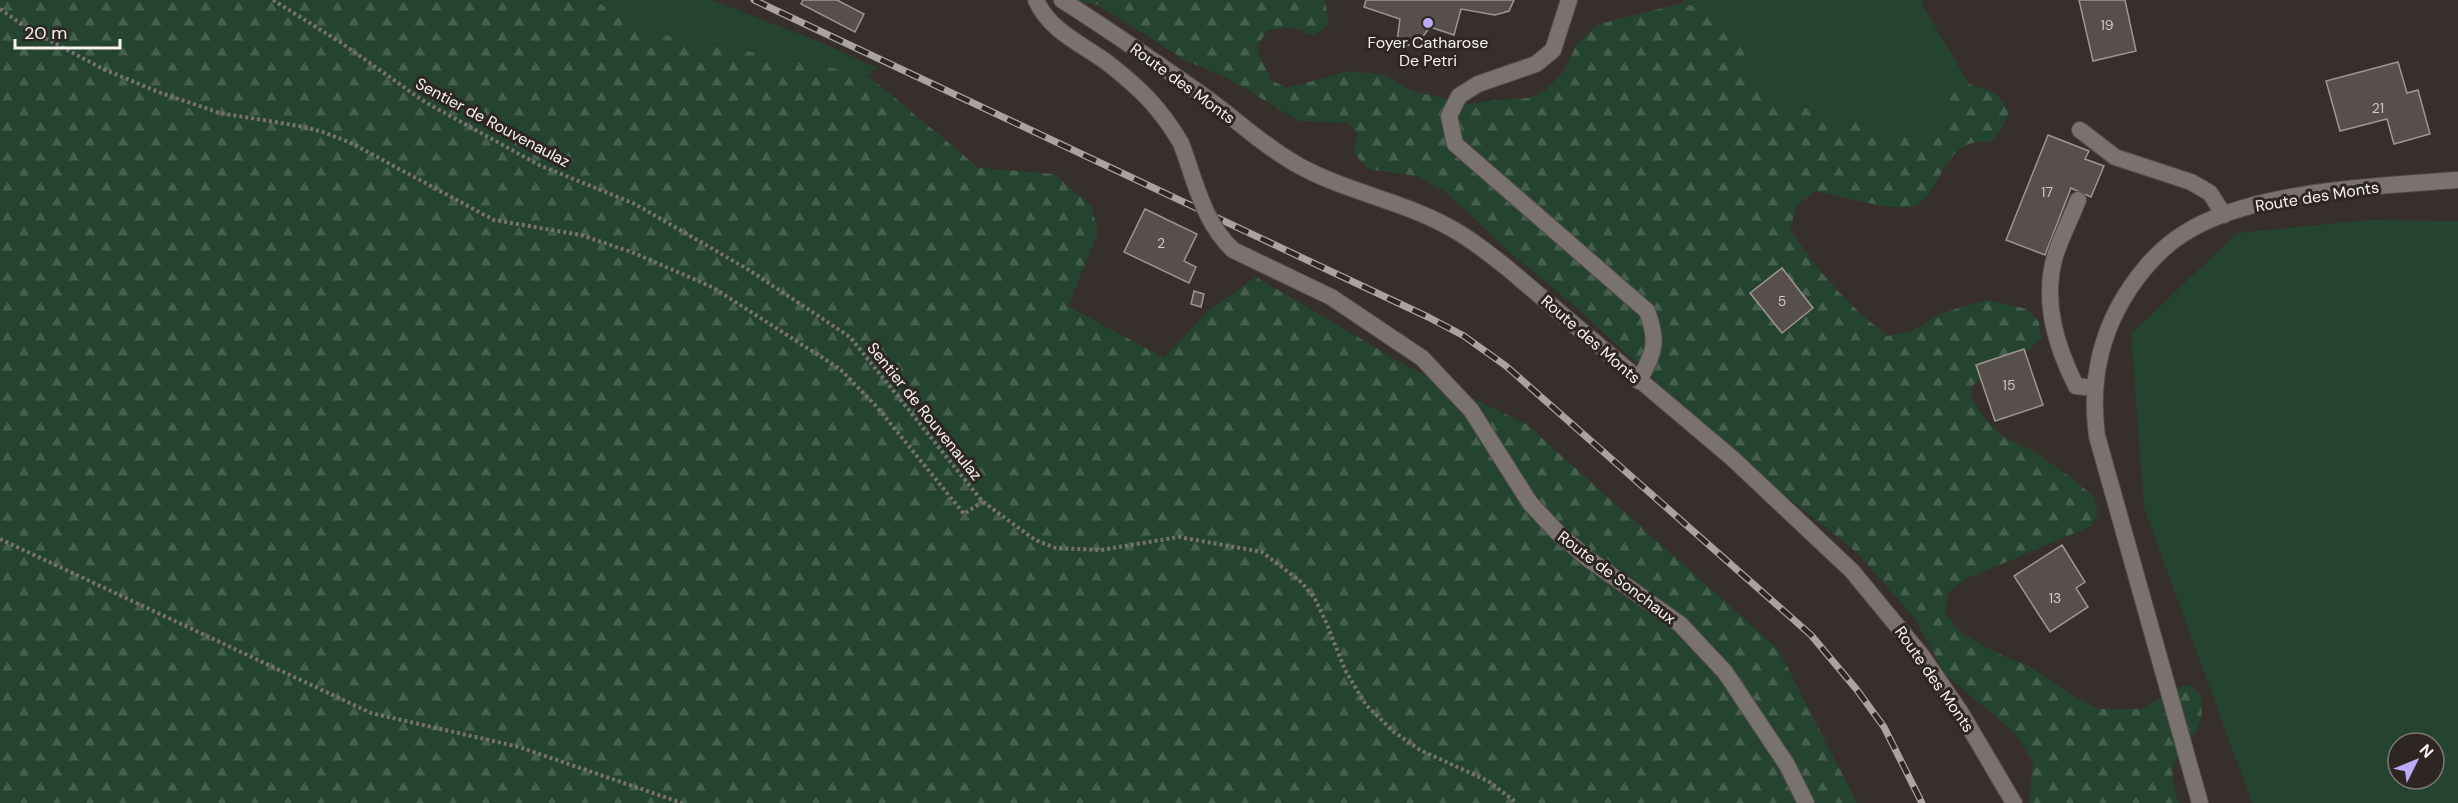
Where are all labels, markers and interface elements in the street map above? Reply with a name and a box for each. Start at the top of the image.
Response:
scale bar [15,12,120,50]
marker: Foyer Catharose De Petri [1421,16,1435,30]
house number: 19 [2100,16,2114,34]
text: 20 m [24,21,67,45]
place label: Foyer Catharose De Petri [1368,32,1488,71]
street label: Route des Monts [1126,38,1239,129]
street label: Sentier de Rouvenaulaz [412,73,574,172]
house number: 21 [2372,99,2384,117]
street label: Route des Monts [2254,176,2380,217]
house number: 17 [2041,183,2053,201]
house number: 2 [1157,234,1165,252]
street label: Route des Monts [1537,290,1645,388]
house number: 5 [1778,292,1786,310]
street label: Sentier de Rouvenaulaz [862,338,987,485]
house number: 15 [2003,376,2015,394]
street label: Route de Sonchaux [1553,526,1680,629]
house number: 13 [2049,589,2061,607]
street label: Route des Monts [1890,622,1979,736]
north arrow [2386,731,2446,791]
text: N [2415,740,2438,763]

